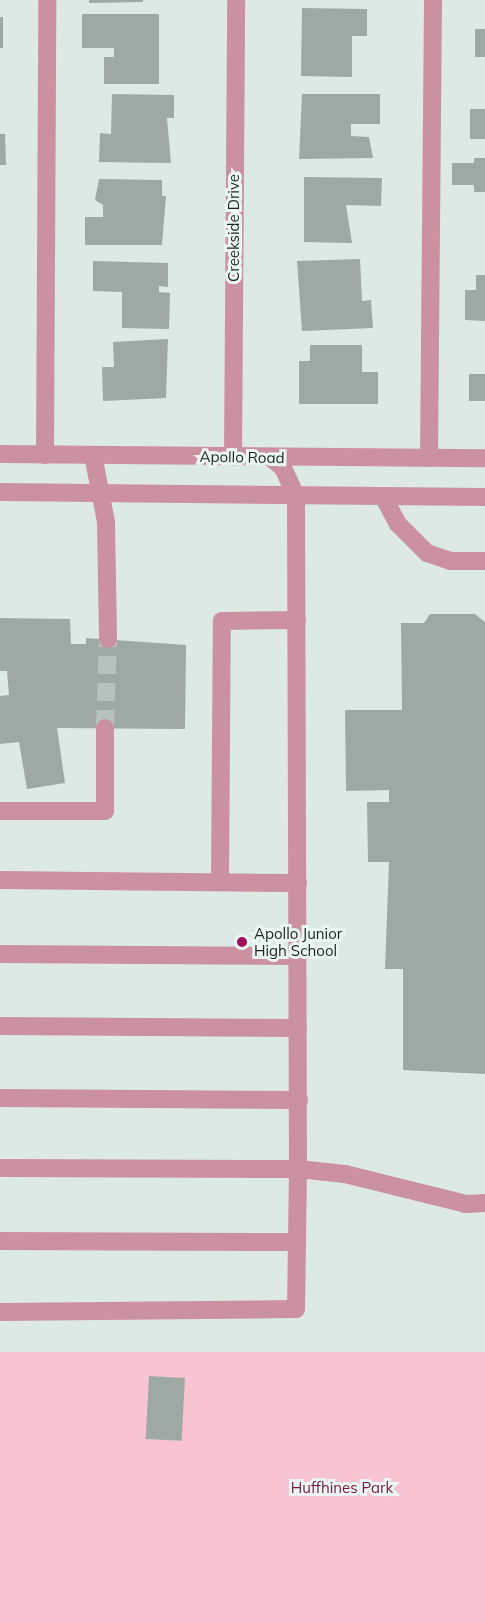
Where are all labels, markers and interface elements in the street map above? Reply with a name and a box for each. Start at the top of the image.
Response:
street label: Creekside Drive [225,174,243,282]
street label: Apollo Road [199,447,285,467]
place label: Apollo Junior High School [254,924,342,959]
marker: Apollo Junior High School [235,935,249,949]
park label: Huffhines Park [291,1479,393,1497]

